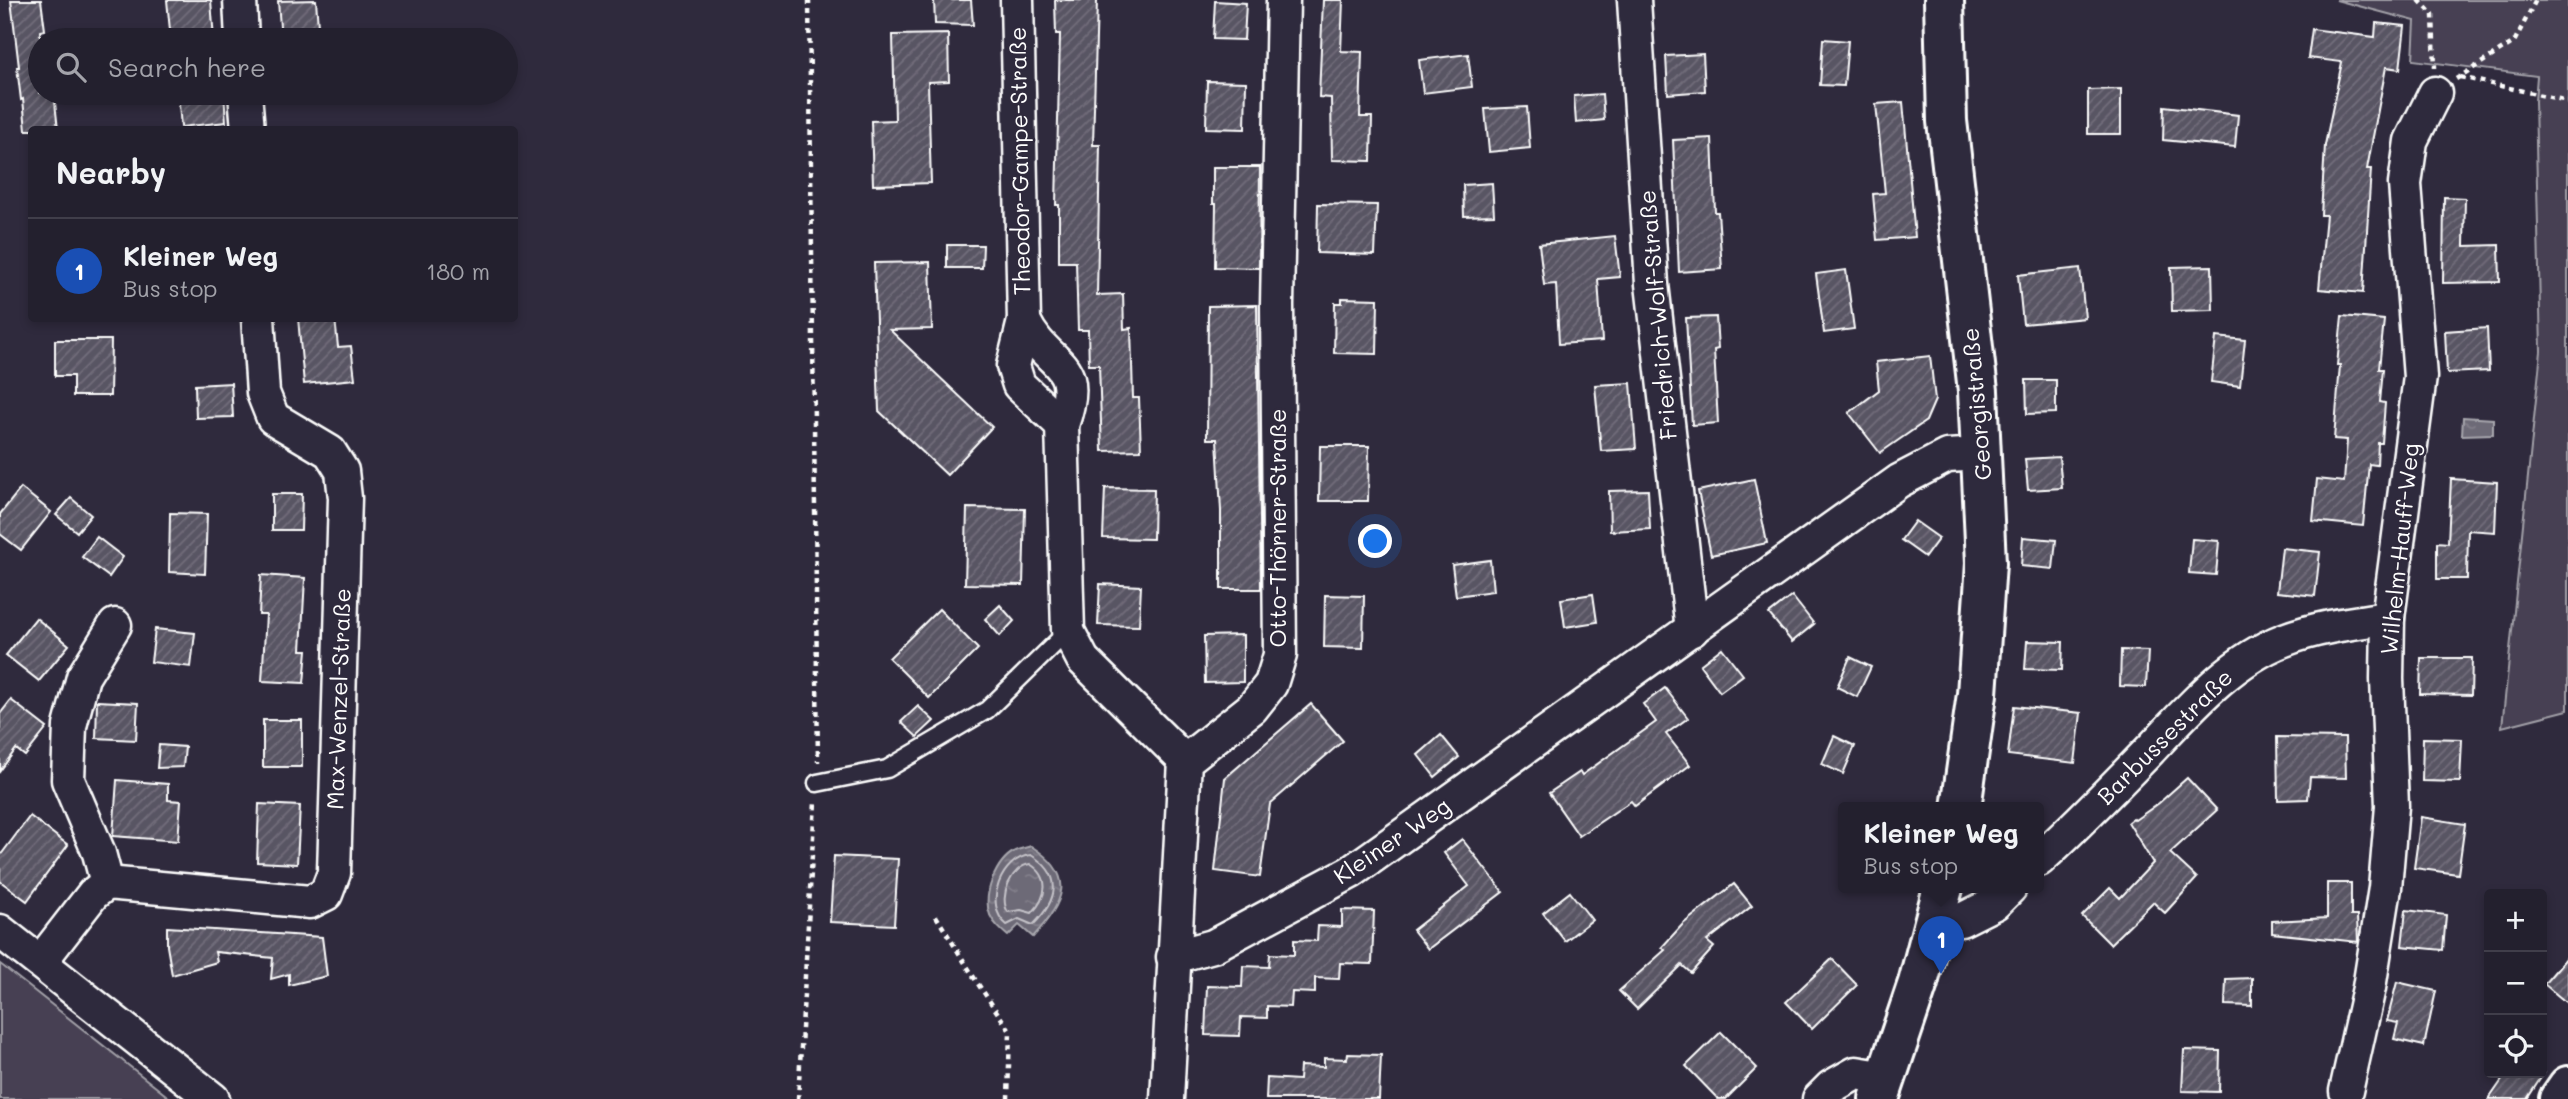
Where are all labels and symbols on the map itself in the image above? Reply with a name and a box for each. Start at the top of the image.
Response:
street label: Theodor-Gampe-Straße [1002,26,1036,296]
street label: Friedrich-Wolf-Straße [1631,189,1683,441]
street label: Georgistraße [1954,327,1998,482]
street label: Otto-Thörner-Straße [1262,409,1292,647]
street label: Wilhelm-Hauff-Weg [2373,442,2425,656]
your location [1358,524,1392,558]
street label: Max-Wenzel-Straße [319,588,357,810]
street label: Barbussestraße [2090,662,2239,811]
street label: Kleiner Weg [1327,790,1456,890]
pin: 1 [1918,916,1964,974]

